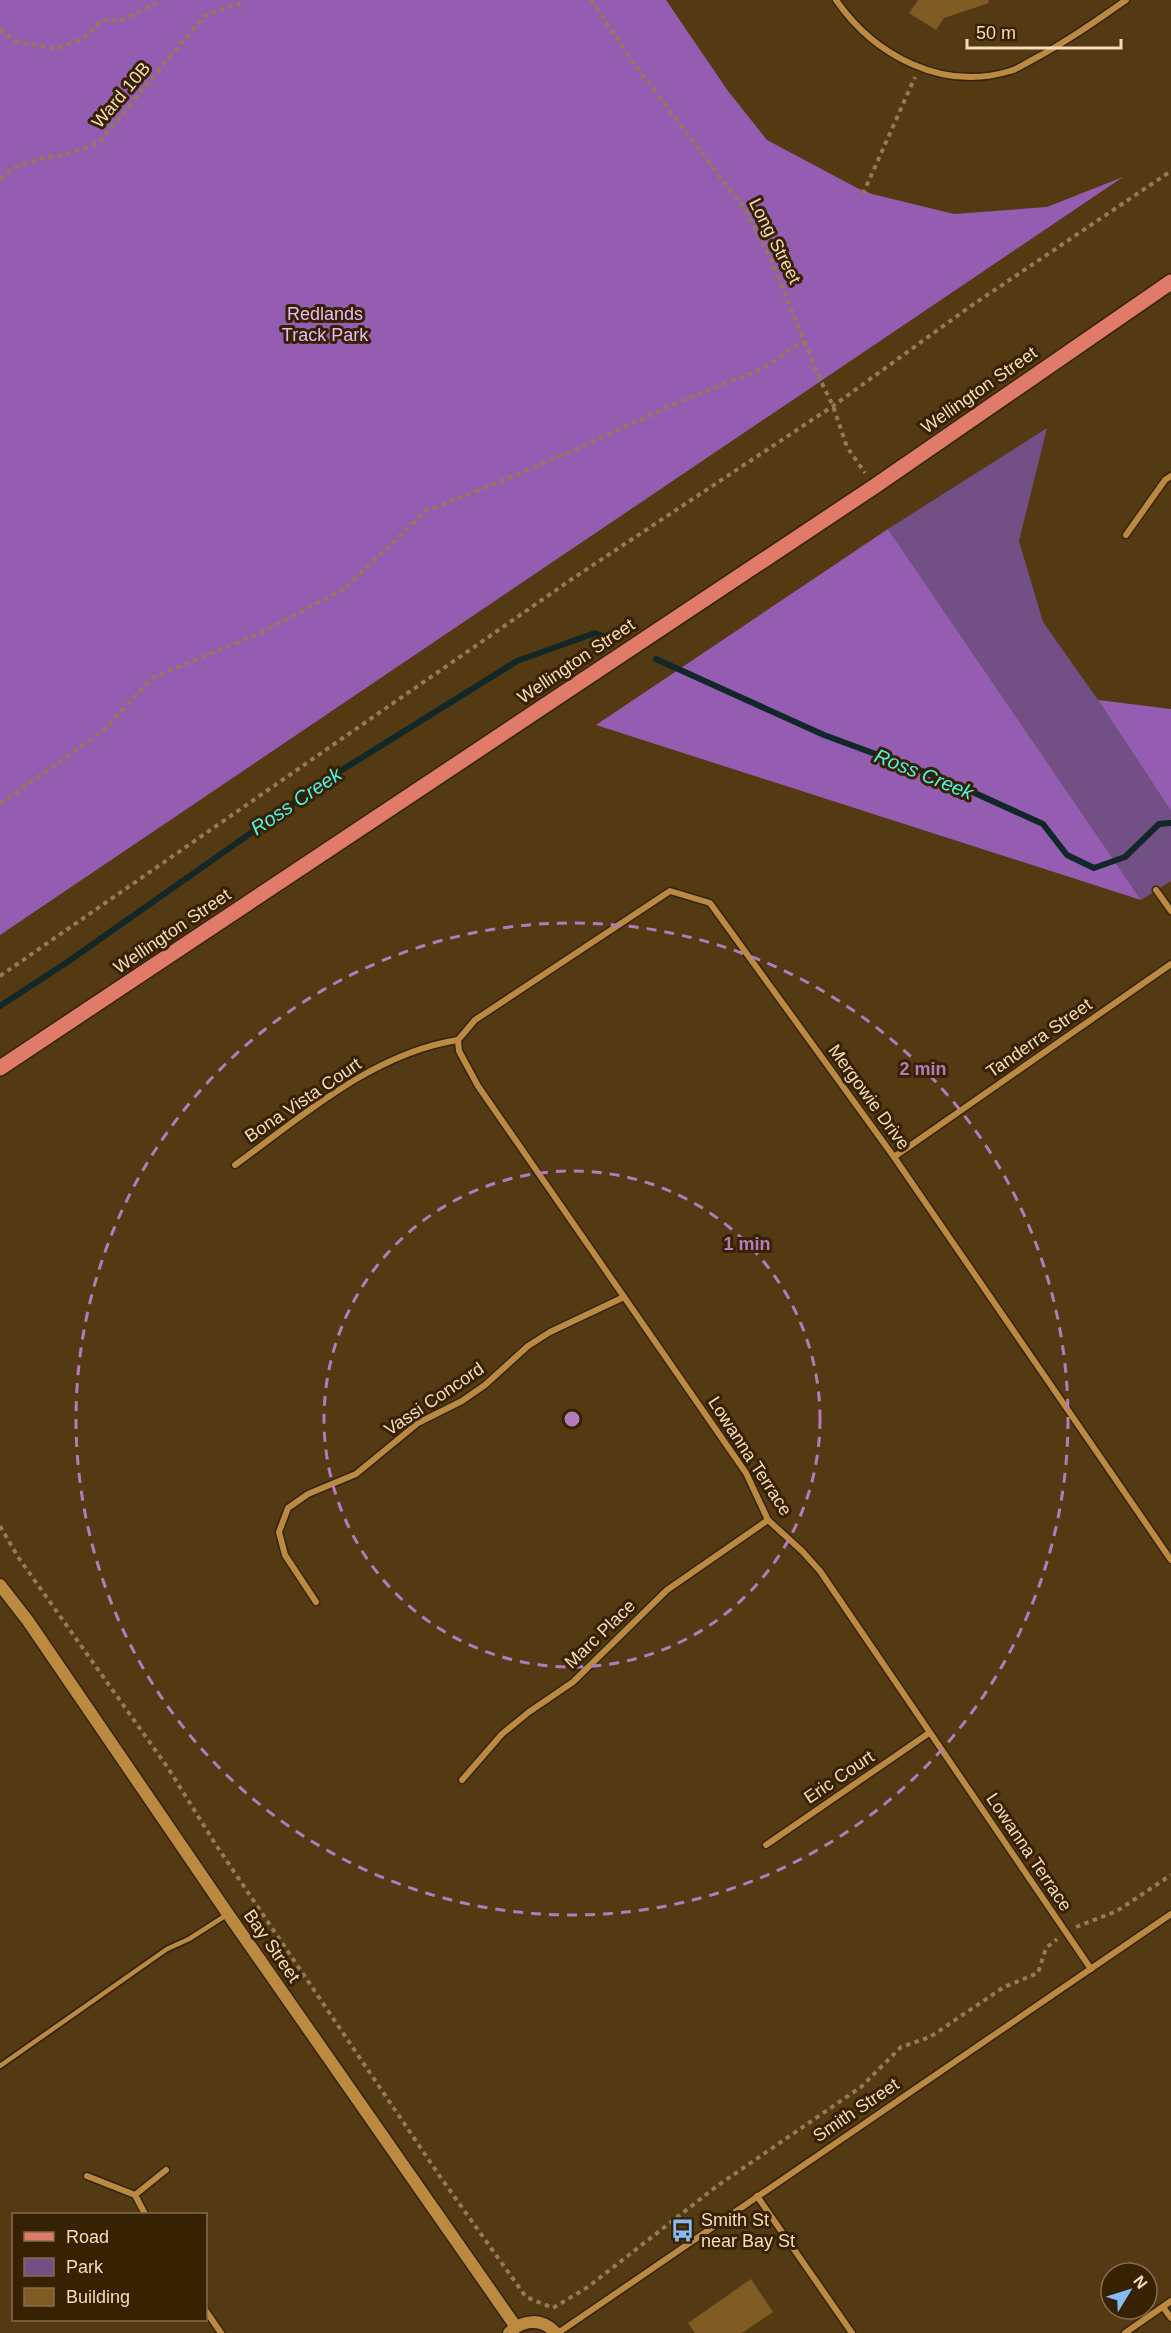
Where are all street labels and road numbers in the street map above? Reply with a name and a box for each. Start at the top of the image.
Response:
street label: Ward 10B [88,58,154,132]
street label: Long Street [745,195,805,287]
street label: Wellington Street [917,343,1041,437]
street label: Wellington Street [514,614,638,708]
street label: Wellington Street [110,884,234,978]
street label: Tanderra Street [982,994,1096,1082]
street label: Mergowie Drive [824,1041,914,1153]
street label: Bona Vista Court [241,1054,365,1146]
street label: Vassi Concord [380,1358,488,1440]
street label: Lowanna Terrace [704,1393,796,1519]
street label: Marc Place [561,1596,639,1672]
street label: Eric Court [800,1746,878,1808]
street label: Lowanna Terrace [982,1789,1076,1915]
street label: Bay Street [240,1906,304,1986]
street label: Smith Street [809,2074,903,2146]

